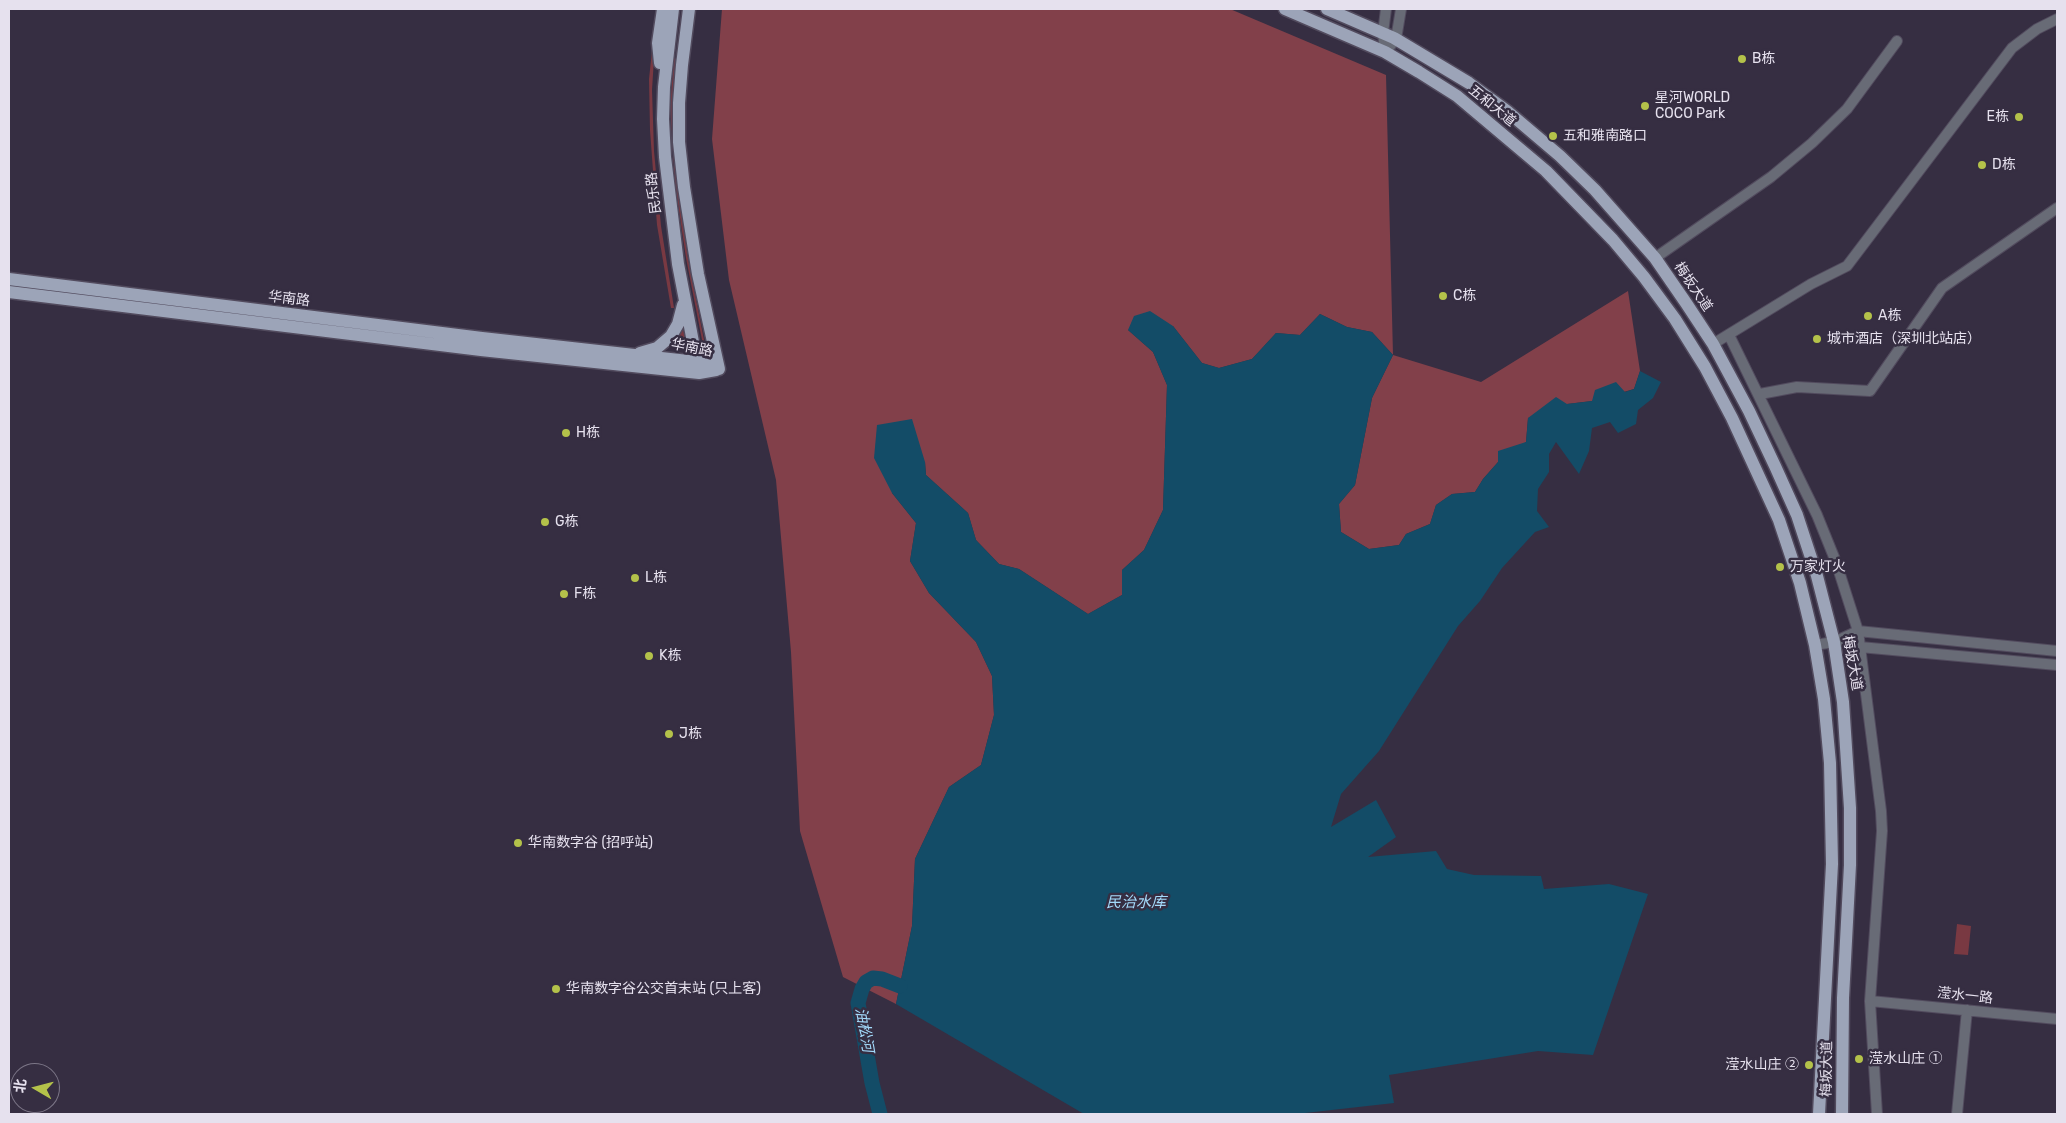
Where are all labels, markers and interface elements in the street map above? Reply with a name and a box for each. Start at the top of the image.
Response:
place label: B栋 [1752,51,1775,67]
marker: B栋 [1736,53,1748,65]
street label: 五和大道 [1465,82,1519,130]
place label: 星河WORLD COCO Park [1655,90,1730,122]
marker: 星河WORLD COCO Park [1639,100,1651,112]
place label: E栋 [1987,109,2009,125]
marker: E栋 [2013,111,2025,123]
place label: 五和雅南路口 [1563,128,1647,144]
marker: 五和雅南路口 [1547,130,1559,142]
place label: D栋 [1992,157,2016,173]
marker: D栋 [1976,159,1988,171]
street label: 民乐路 [643,171,665,215]
street label: 梅坂大道 [1670,259,1716,315]
street label: 华南路 [267,288,311,310]
place label: C栋 [1453,288,1476,304]
marker: C栋 [1437,290,1449,302]
place label: A栋 [1878,308,1901,324]
marker: A栋 [1862,310,1874,322]
place label: 城市酒店（深圳北站店） [1827,331,1981,347]
marker: 城市酒店（深圳北站店） [1811,333,1823,345]
street label: 华南路 [670,336,714,360]
place label: H栋 [576,425,600,441]
marker: H栋 [560,427,572,439]
place label: G栋 [555,514,579,530]
marker: G栋 [539,516,551,528]
place label: 万家灯火 [1790,559,1846,575]
marker: 万家灯火 [1774,561,1786,573]
place label: L栋 [645,570,667,586]
marker: L栋 [629,572,641,584]
place label: F栋 [574,586,596,602]
marker: F栋 [558,588,570,600]
street label: 梅坂大道 [1839,634,1865,692]
place label: K栋 [659,648,681,664]
marker: K栋 [643,650,655,662]
place label: J栋 [679,726,702,742]
marker: J栋 [663,728,675,740]
place label: 华南数字谷 (招呼站) [528,835,653,851]
marker: 华南数字谷 (招呼站) [512,837,524,849]
water label: 民治水库 [1106,894,1166,912]
place label: 华南数字谷公交首末站 (只上客) [566,981,761,997]
marker: 华南数字谷公交首末站 (只上客) [550,983,562,995]
street label: 滢水一路 [1936,985,1994,1007]
water label: 油松河 [851,1006,877,1054]
street label: 梅坂大道 [1818,1041,1836,1097]
place label: 滢水山庄 ① [1869,1051,1942,1067]
marker: 滢水山庄 ① [1853,1053,1865,1065]
place label: 滢水山庄 ② [1726,1057,1799,1073]
marker: 滢水山庄 ② [1803,1059,1815,1071]
north arrow [10,1063,60,1113]
text: 北 [11,1078,30,1094]

